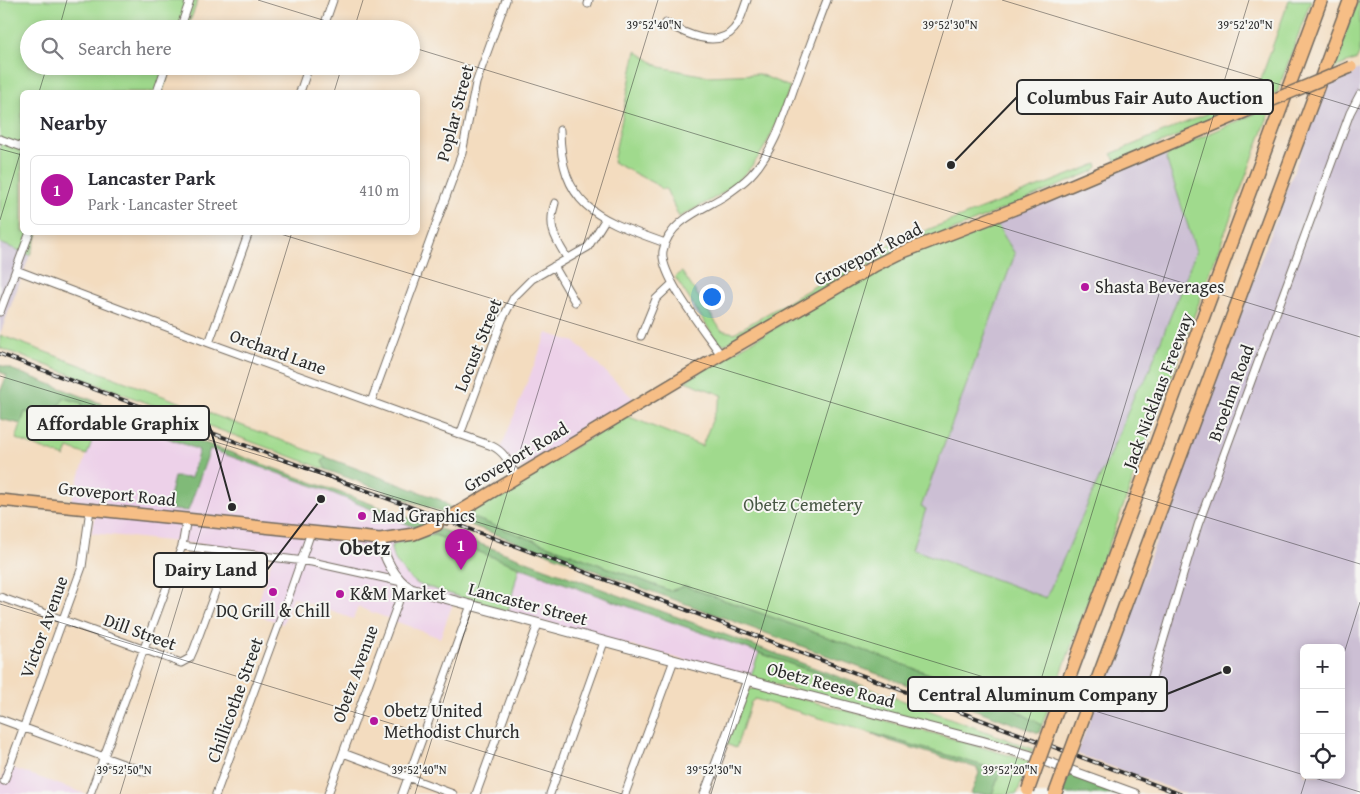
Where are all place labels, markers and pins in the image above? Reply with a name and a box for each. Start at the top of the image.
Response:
callout: Columbus Fair Auto Auction [1017,80,1273,114]
place label: Shasta Beverages [1095,273,1224,300]
marker: Shasta Beverages [1079,281,1091,293]
callout: Affordable Graphix [27,406,209,440]
place label: Mad Graphics [372,502,475,529]
marker: Mad Graphics [356,510,368,522]
pin: 1 [445,529,477,570]
callout: Dairy Land [154,553,267,587]
place label: K&M Market [350,580,446,607]
marker: DQ Grill & Chill [267,586,279,598]
marker: K&M Market [334,588,346,600]
place label: DQ Grill & Chill [216,597,330,624]
callout: Central Aluminum Company [908,677,1167,711]
place label: Obetz United Methodist Church [384,697,520,745]
marker: Obetz United Methodist Church [368,715,380,727]

